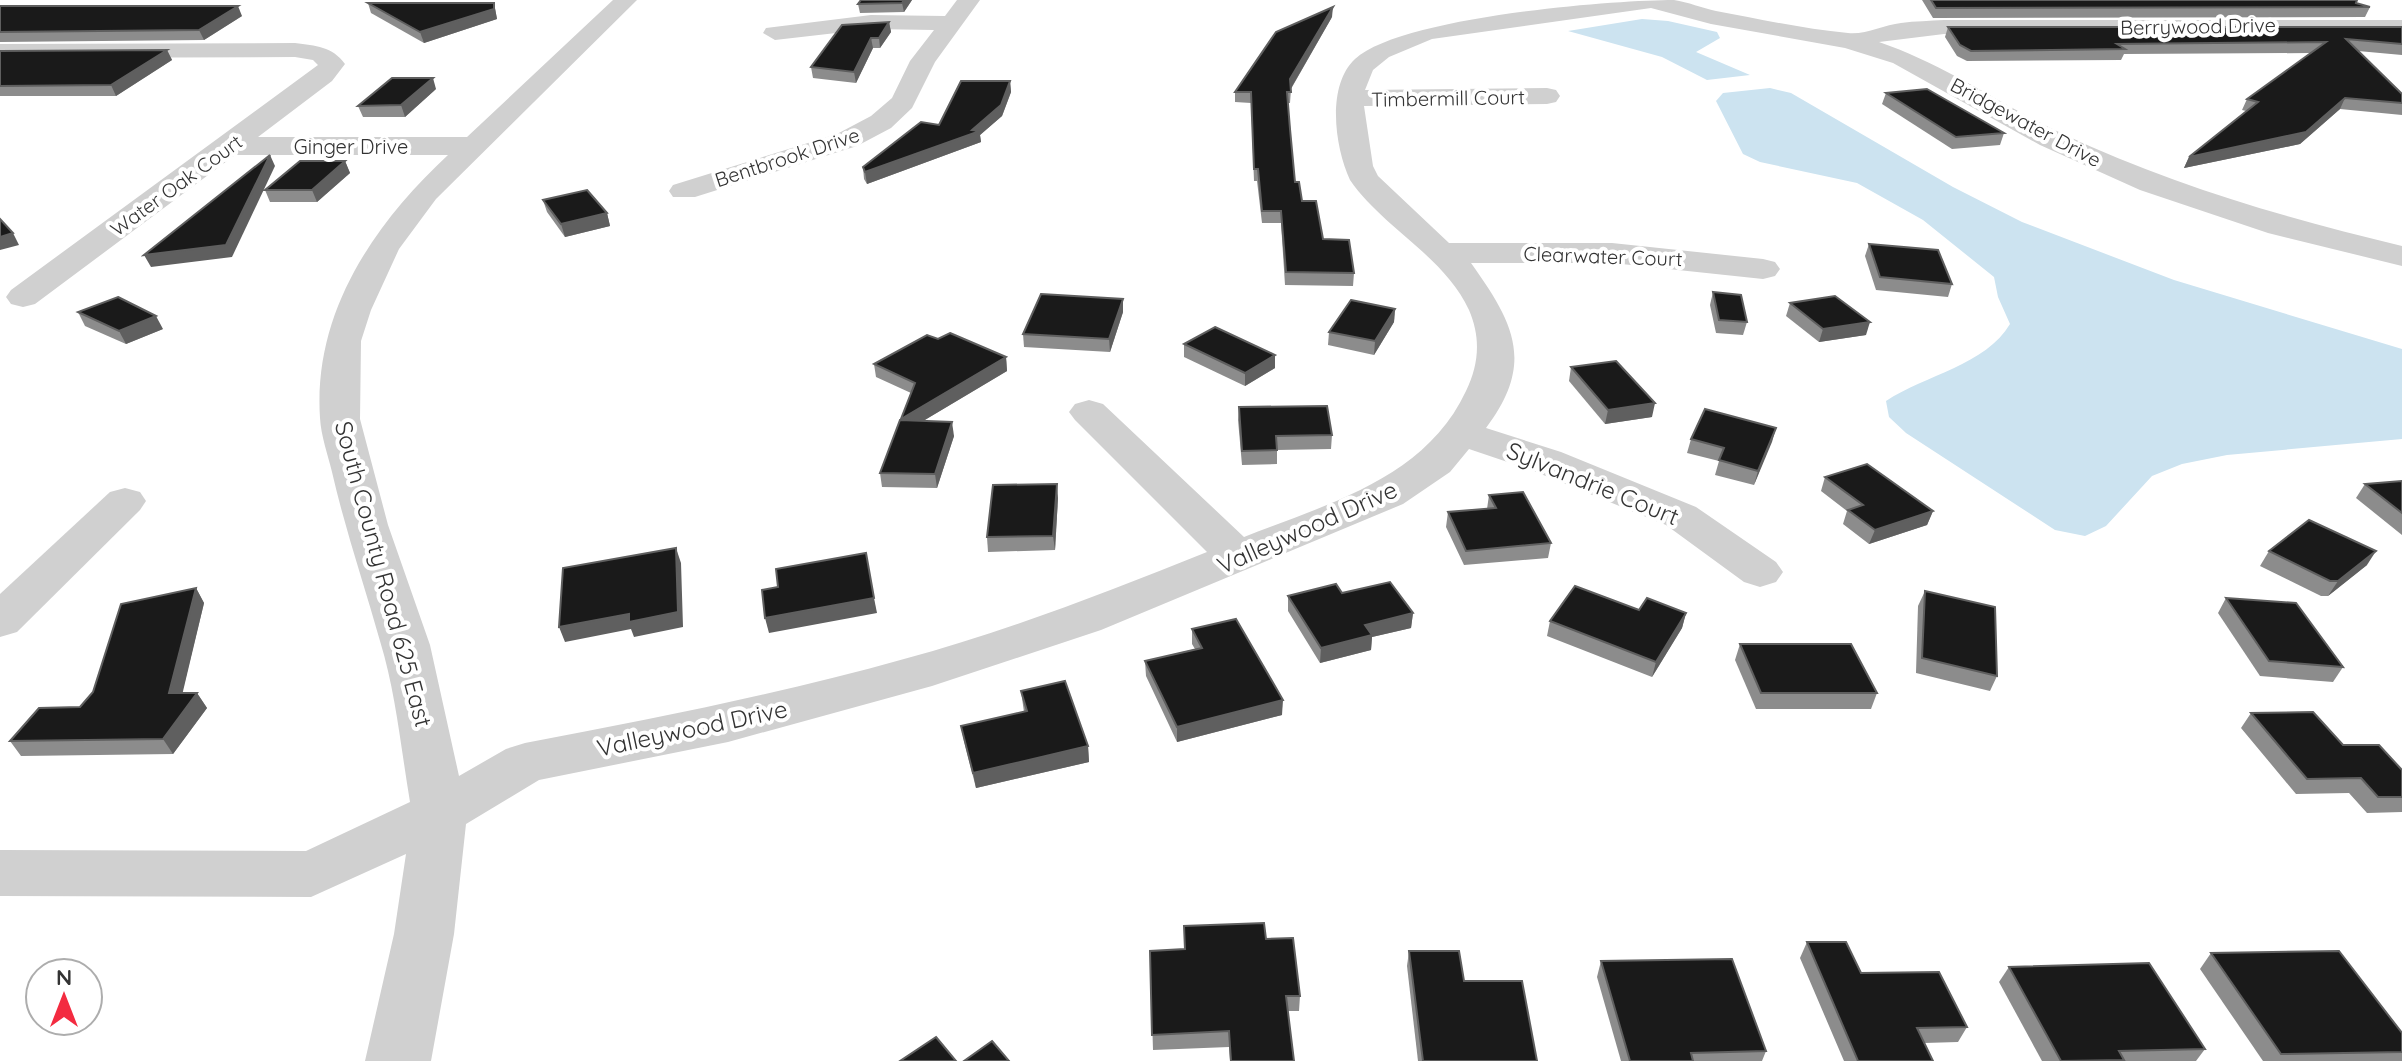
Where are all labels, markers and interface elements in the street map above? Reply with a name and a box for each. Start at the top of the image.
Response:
street label: Berrywood Drive [2120,12,2276,40]
street label: Bridgewater Drive [1946,72,2106,172]
street label: Timbermill Court [1371,84,1525,112]
street label: Bentbrook Drive [712,122,862,192]
street label: Water Oak Court [105,129,247,241]
street label: Ginger Drive [294,134,408,159]
street label: Clearwater Court [1523,241,1683,271]
street label: South County Road 625 East [329,418,439,730]
street label: Sylvandrie Court [1502,435,1684,531]
street label: Valleywood Drive [1212,474,1402,580]
street label: Valleywood Drive [594,693,790,763]
north arrow [24,957,104,1037]
text: N [56,963,72,991]

